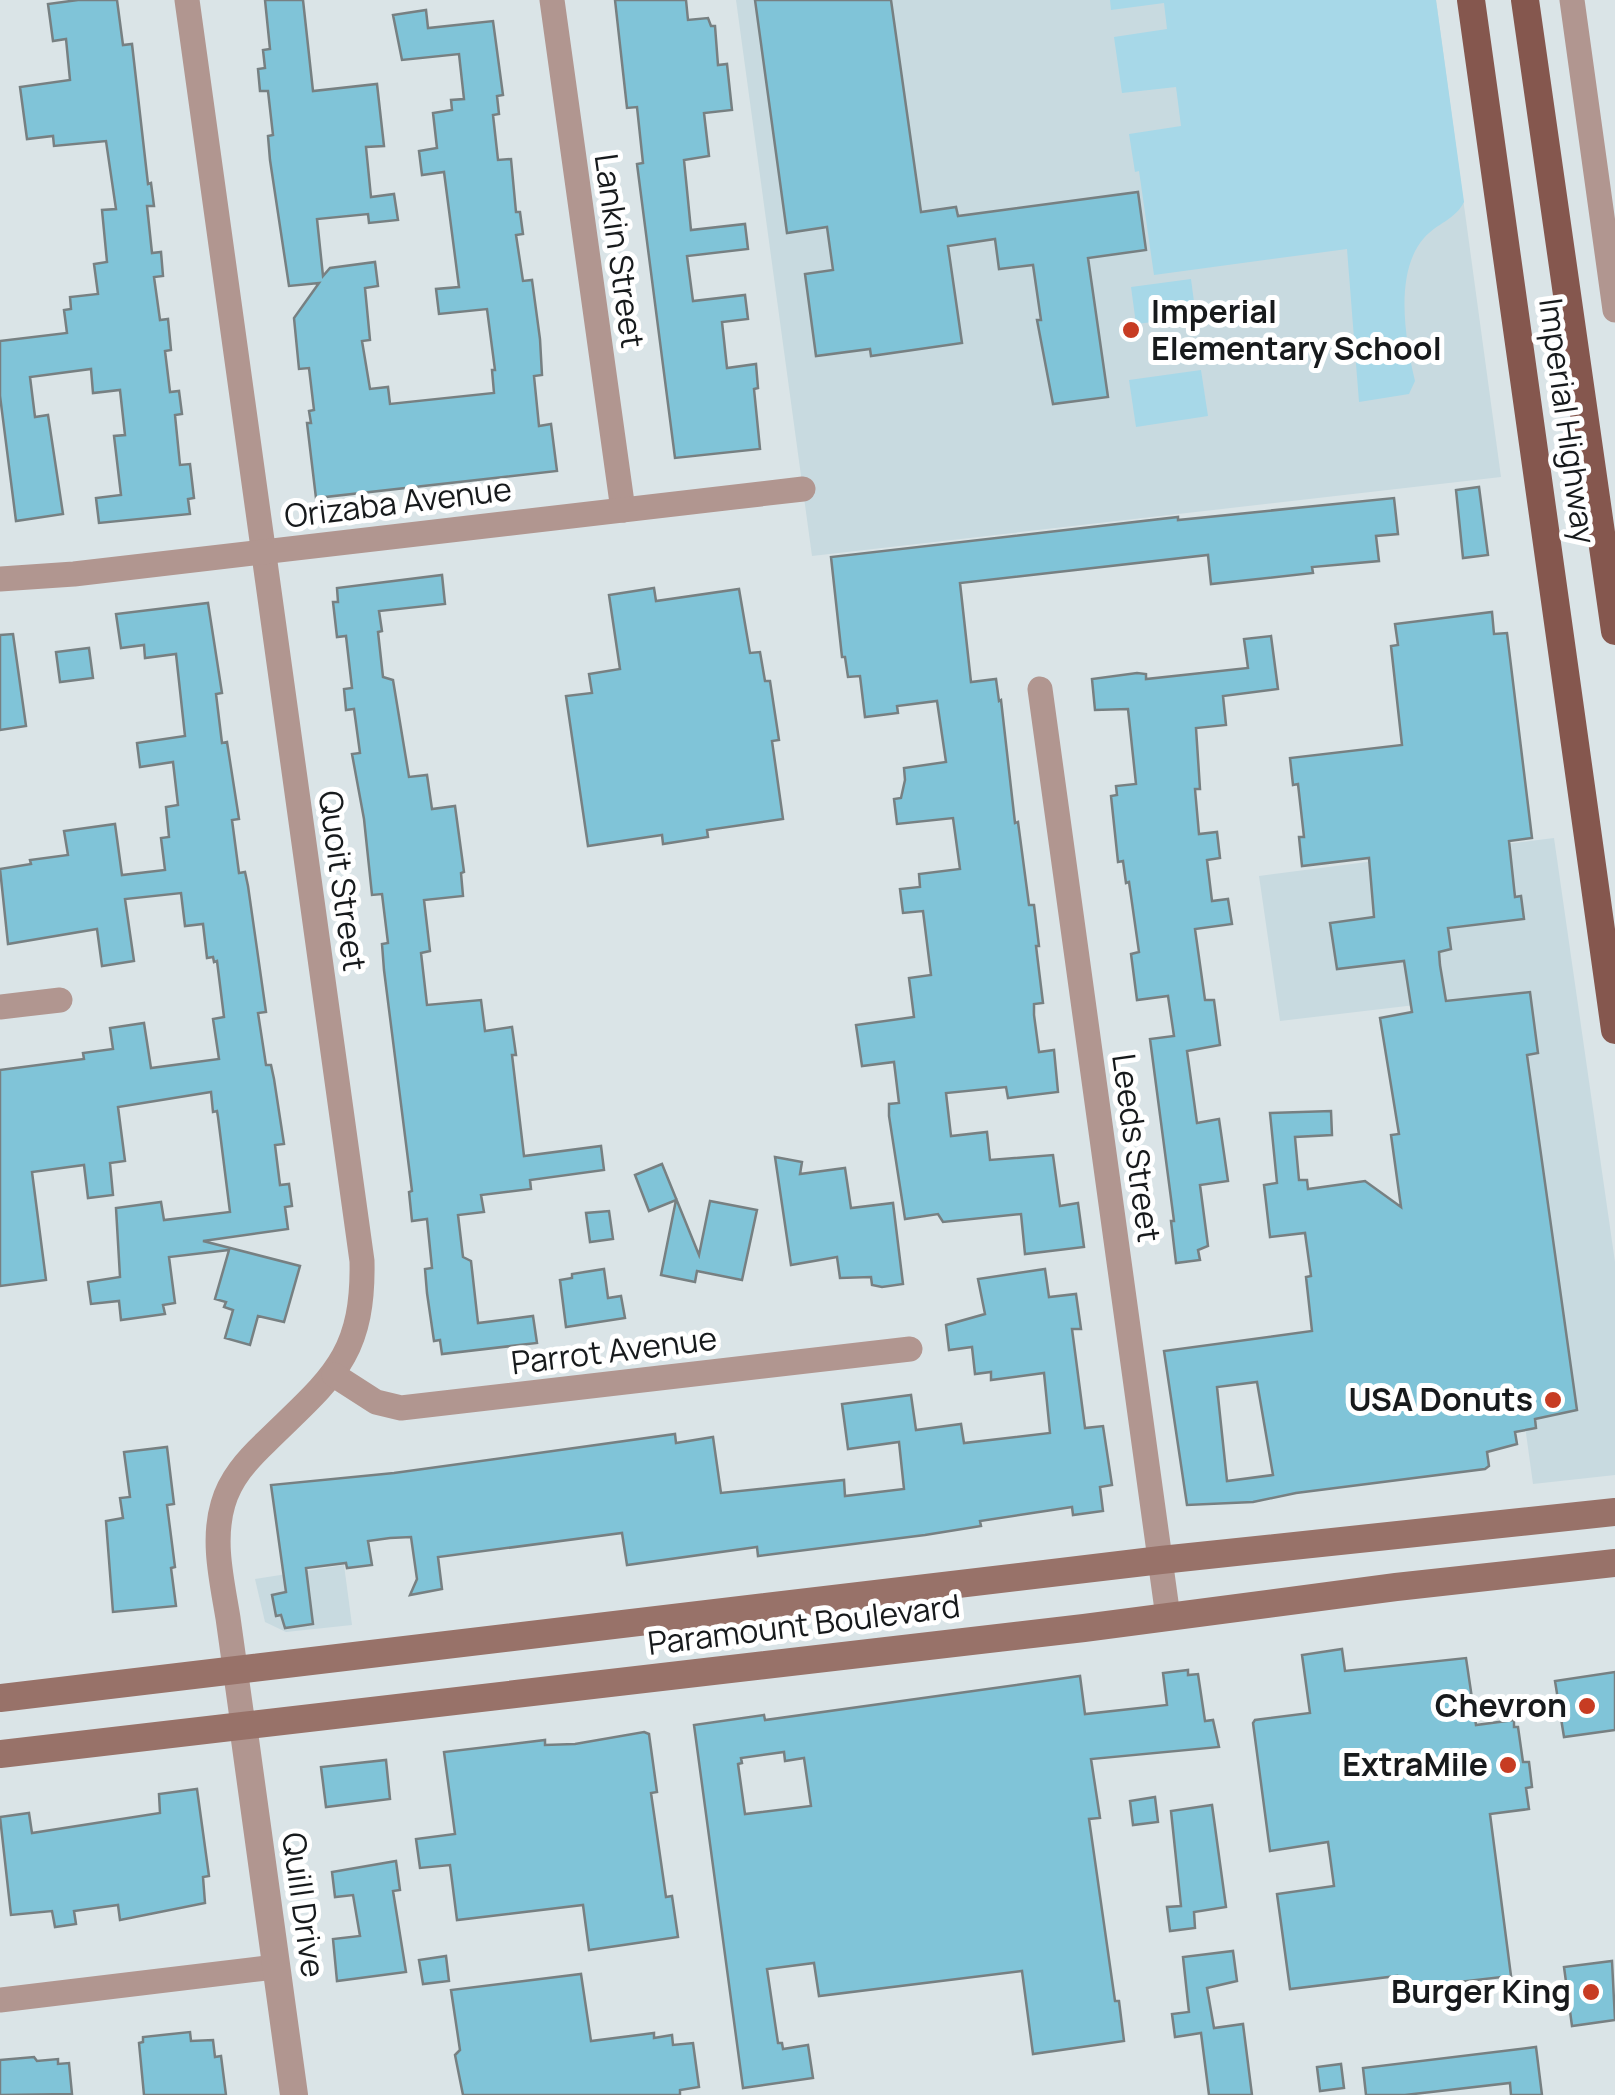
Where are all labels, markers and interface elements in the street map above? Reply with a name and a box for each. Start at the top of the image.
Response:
street label: Lankin Street [585,151,655,351]
place label: Imperial Elementary School [1151,289,1442,370]
street label: Imperial Highway [1529,295,1607,547]
marker: Imperial Elementary School [1120,319,1142,341]
street label: Orizaba Avenue [282,466,514,538]
street label: Quoit Street [309,788,377,974]
street label: Leeds Street [1102,1051,1172,1245]
street label: Parrot Avenue [509,1316,719,1384]
place label: USA Donuts [1349,1377,1533,1421]
marker: USA Donuts [1542,1389,1564,1411]
street label: Paramount Boulevard [645,1583,963,1665]
place label: Chevron [1435,1683,1567,1727]
marker: Chevron [1576,1695,1598,1717]
place label: ExtraMile [1342,1742,1488,1786]
marker: ExtraMile [1497,1754,1519,1776]
street label: Quill Drive [272,1830,336,1980]
place label: Burger King [1391,1969,1571,2013]
marker: Burger King [1580,1981,1602,2003]

